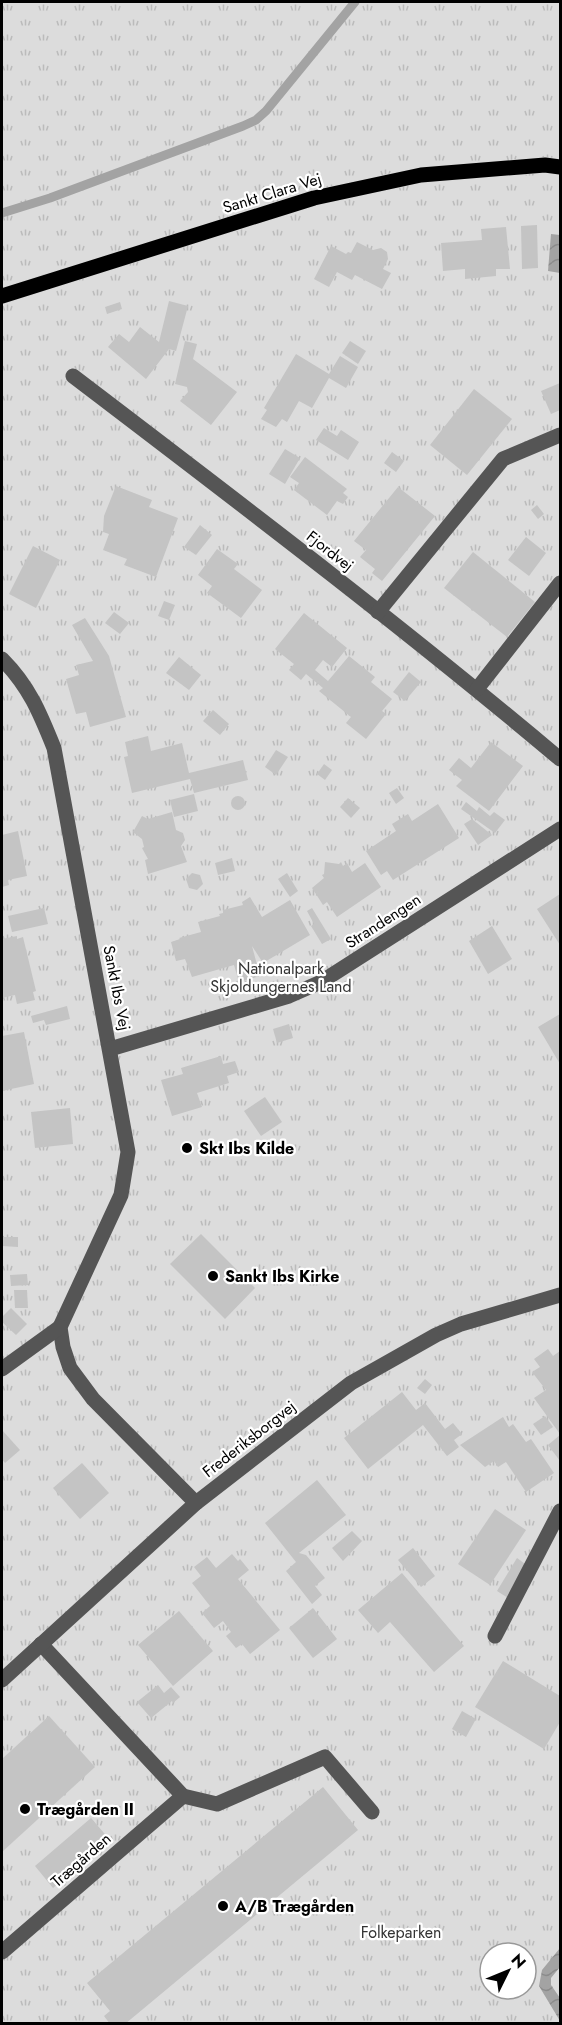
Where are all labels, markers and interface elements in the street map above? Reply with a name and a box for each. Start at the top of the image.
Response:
street label: Sankt Clara Vej [220,167,324,219]
street label: Fjordvej [301,525,359,577]
street label: Strandengen [341,888,425,954]
street label: Sankt Ibs Vej [97,943,137,1033]
park label: Nationalpark Skjoldungernes Land [210,957,352,998]
place label: Skt Ibs Kilde [199,1137,294,1160]
marker: Skt Ibs Kilde [180,1141,194,1155]
place label: Sankt Ibs Kirke [225,1265,339,1288]
marker: Sankt Ibs Kirke [206,1269,220,1283]
street label: Frederiksborgvej [197,1395,301,1483]
place label: Trægården II [37,1798,134,1821]
marker: Trægården II [18,1802,32,1816]
street label: Trægården [46,1827,116,1893]
place label: A/B Trægården [234,1895,354,1918]
marker: A/B Trægården [216,1899,230,1913]
park label: Folkeparken [361,1921,441,1944]
north arrow [478,1941,538,2001]
text: N [506,1949,531,1974]

